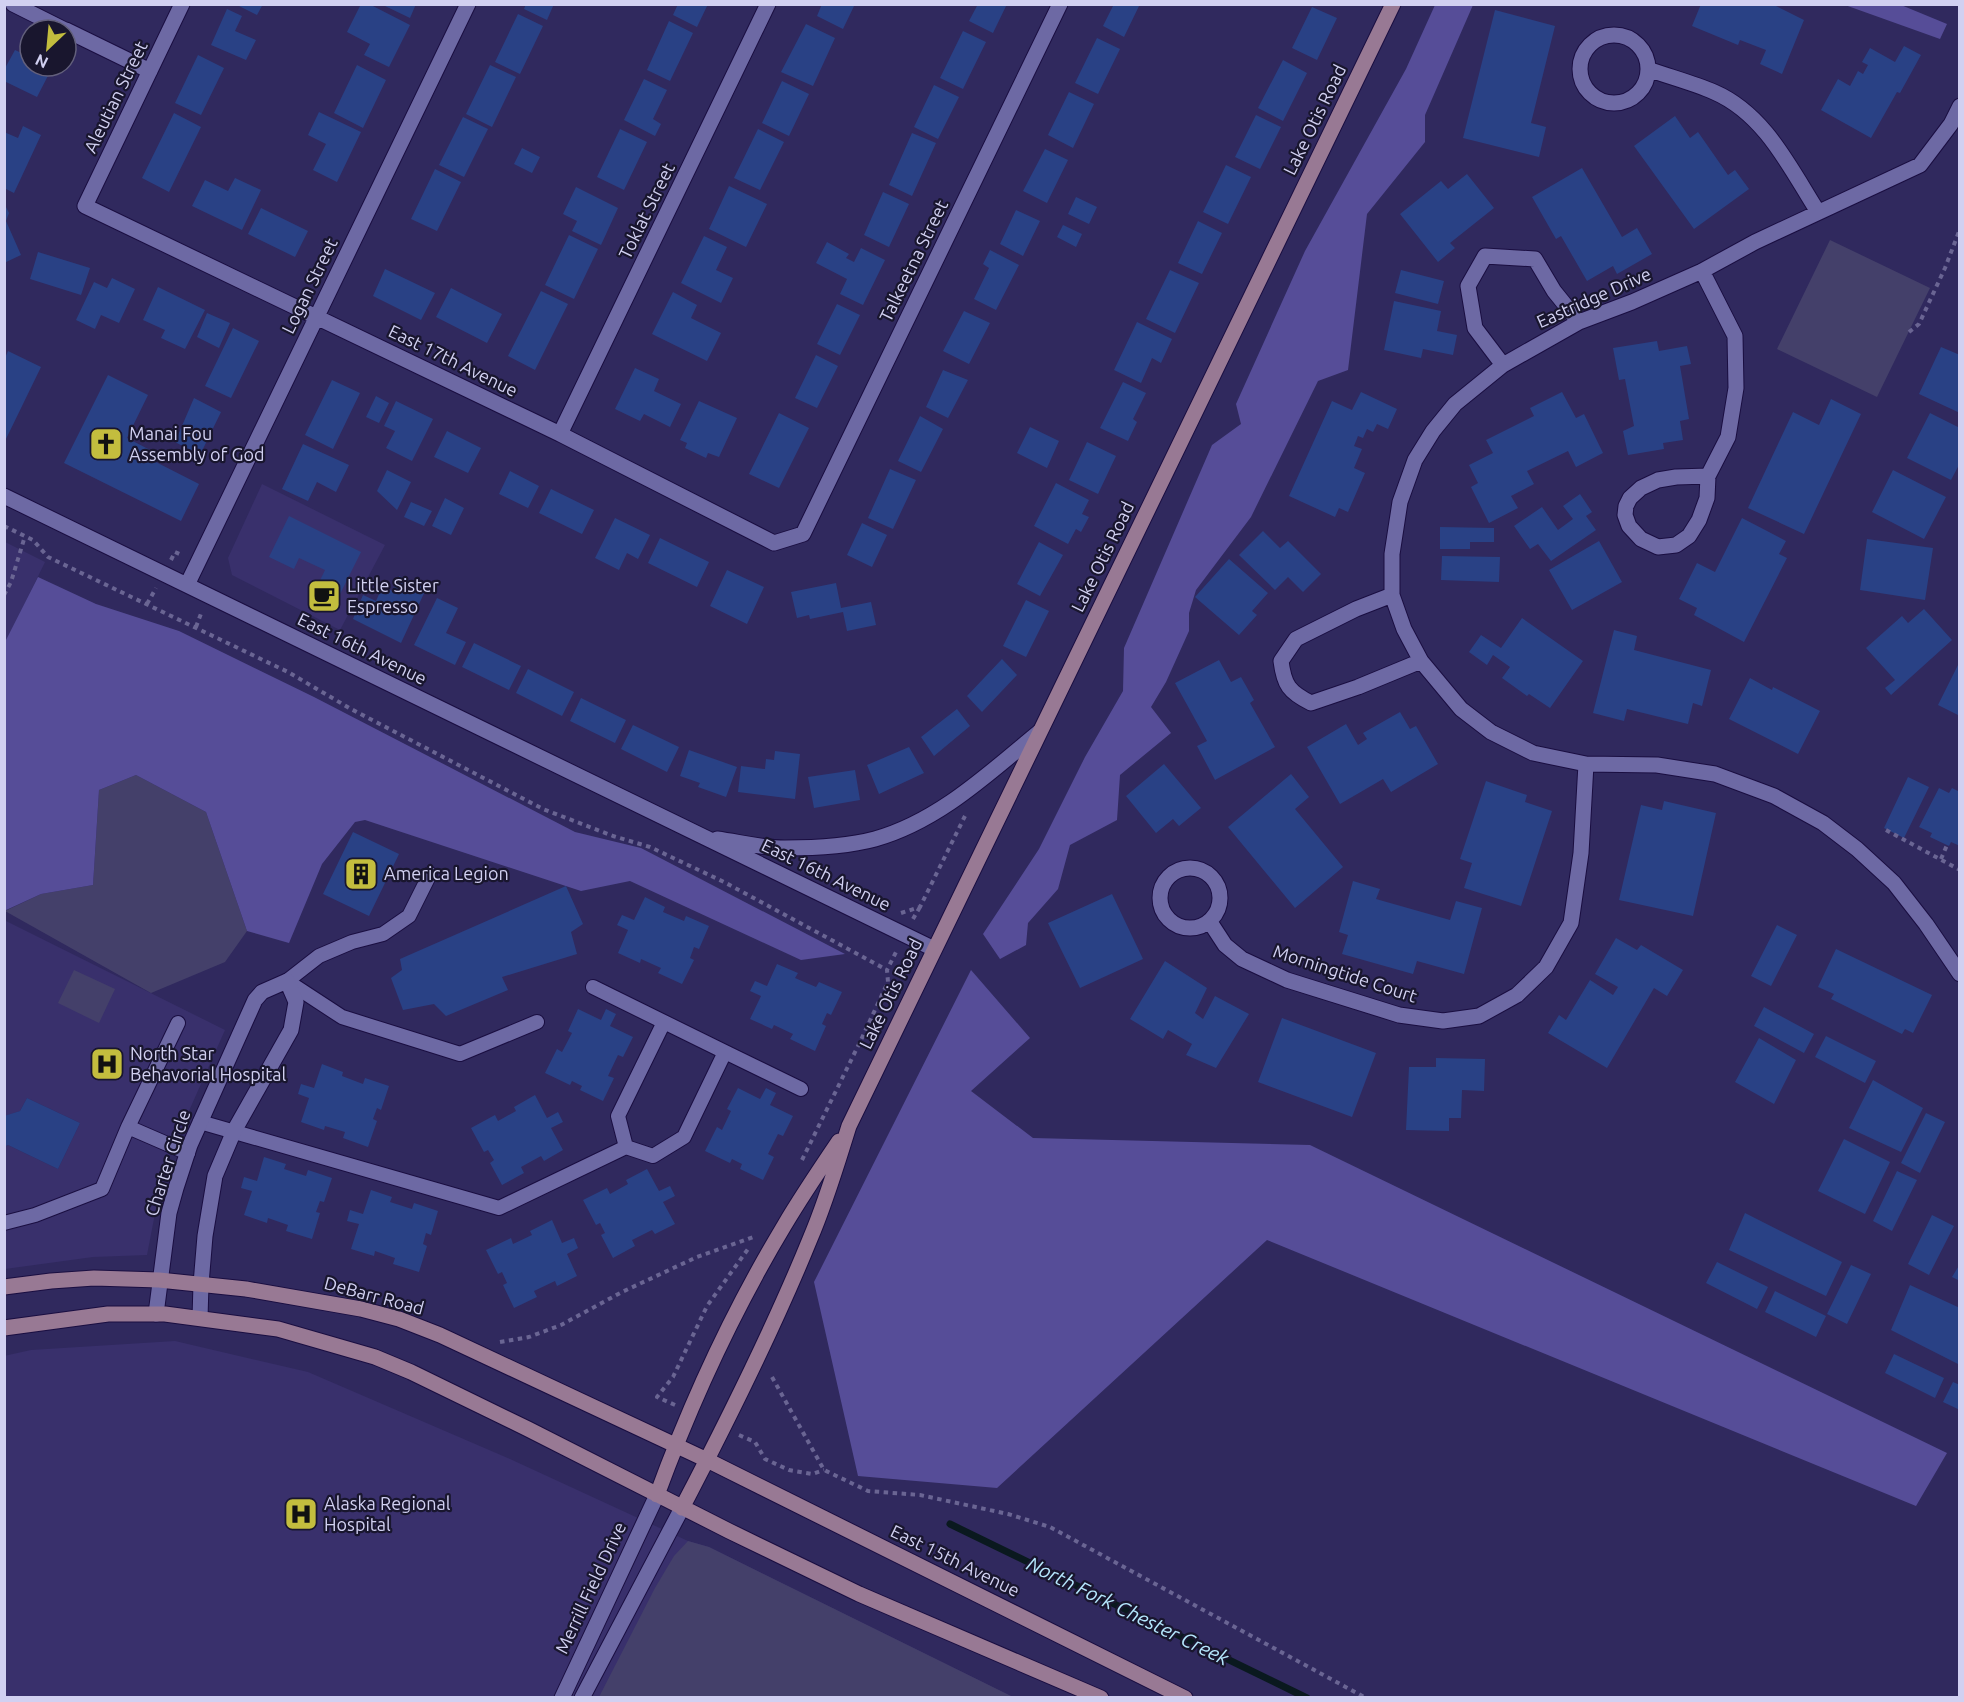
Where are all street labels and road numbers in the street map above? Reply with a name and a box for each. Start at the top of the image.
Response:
street label: Aleutian Street [79,37,151,156]
street label: Lake Otis Road [1279,61,1349,178]
street label: Toklat Street [614,159,678,262]
street label: Talkeetna Street [875,196,951,325]
street label: Logan Street [277,234,341,337]
street label: Eastridge Drive [1533,263,1654,331]
street label: East 17th Avenue [386,320,521,400]
street label: Lake Otis Road [1067,498,1137,615]
street label: East 16th Avenue [295,608,430,688]
street label: East 16th Avenue [759,834,894,914]
street label: Lake Otis Road [855,935,925,1052]
street label: Morningtide Court [1271,940,1420,1006]
street label: Charter Circle [140,1107,194,1218]
street label: DeBarr Road [322,1272,426,1318]
street label: Merrill Field Drive [551,1519,629,1657]
street label: East 15th Avenue [888,1520,1023,1600]

